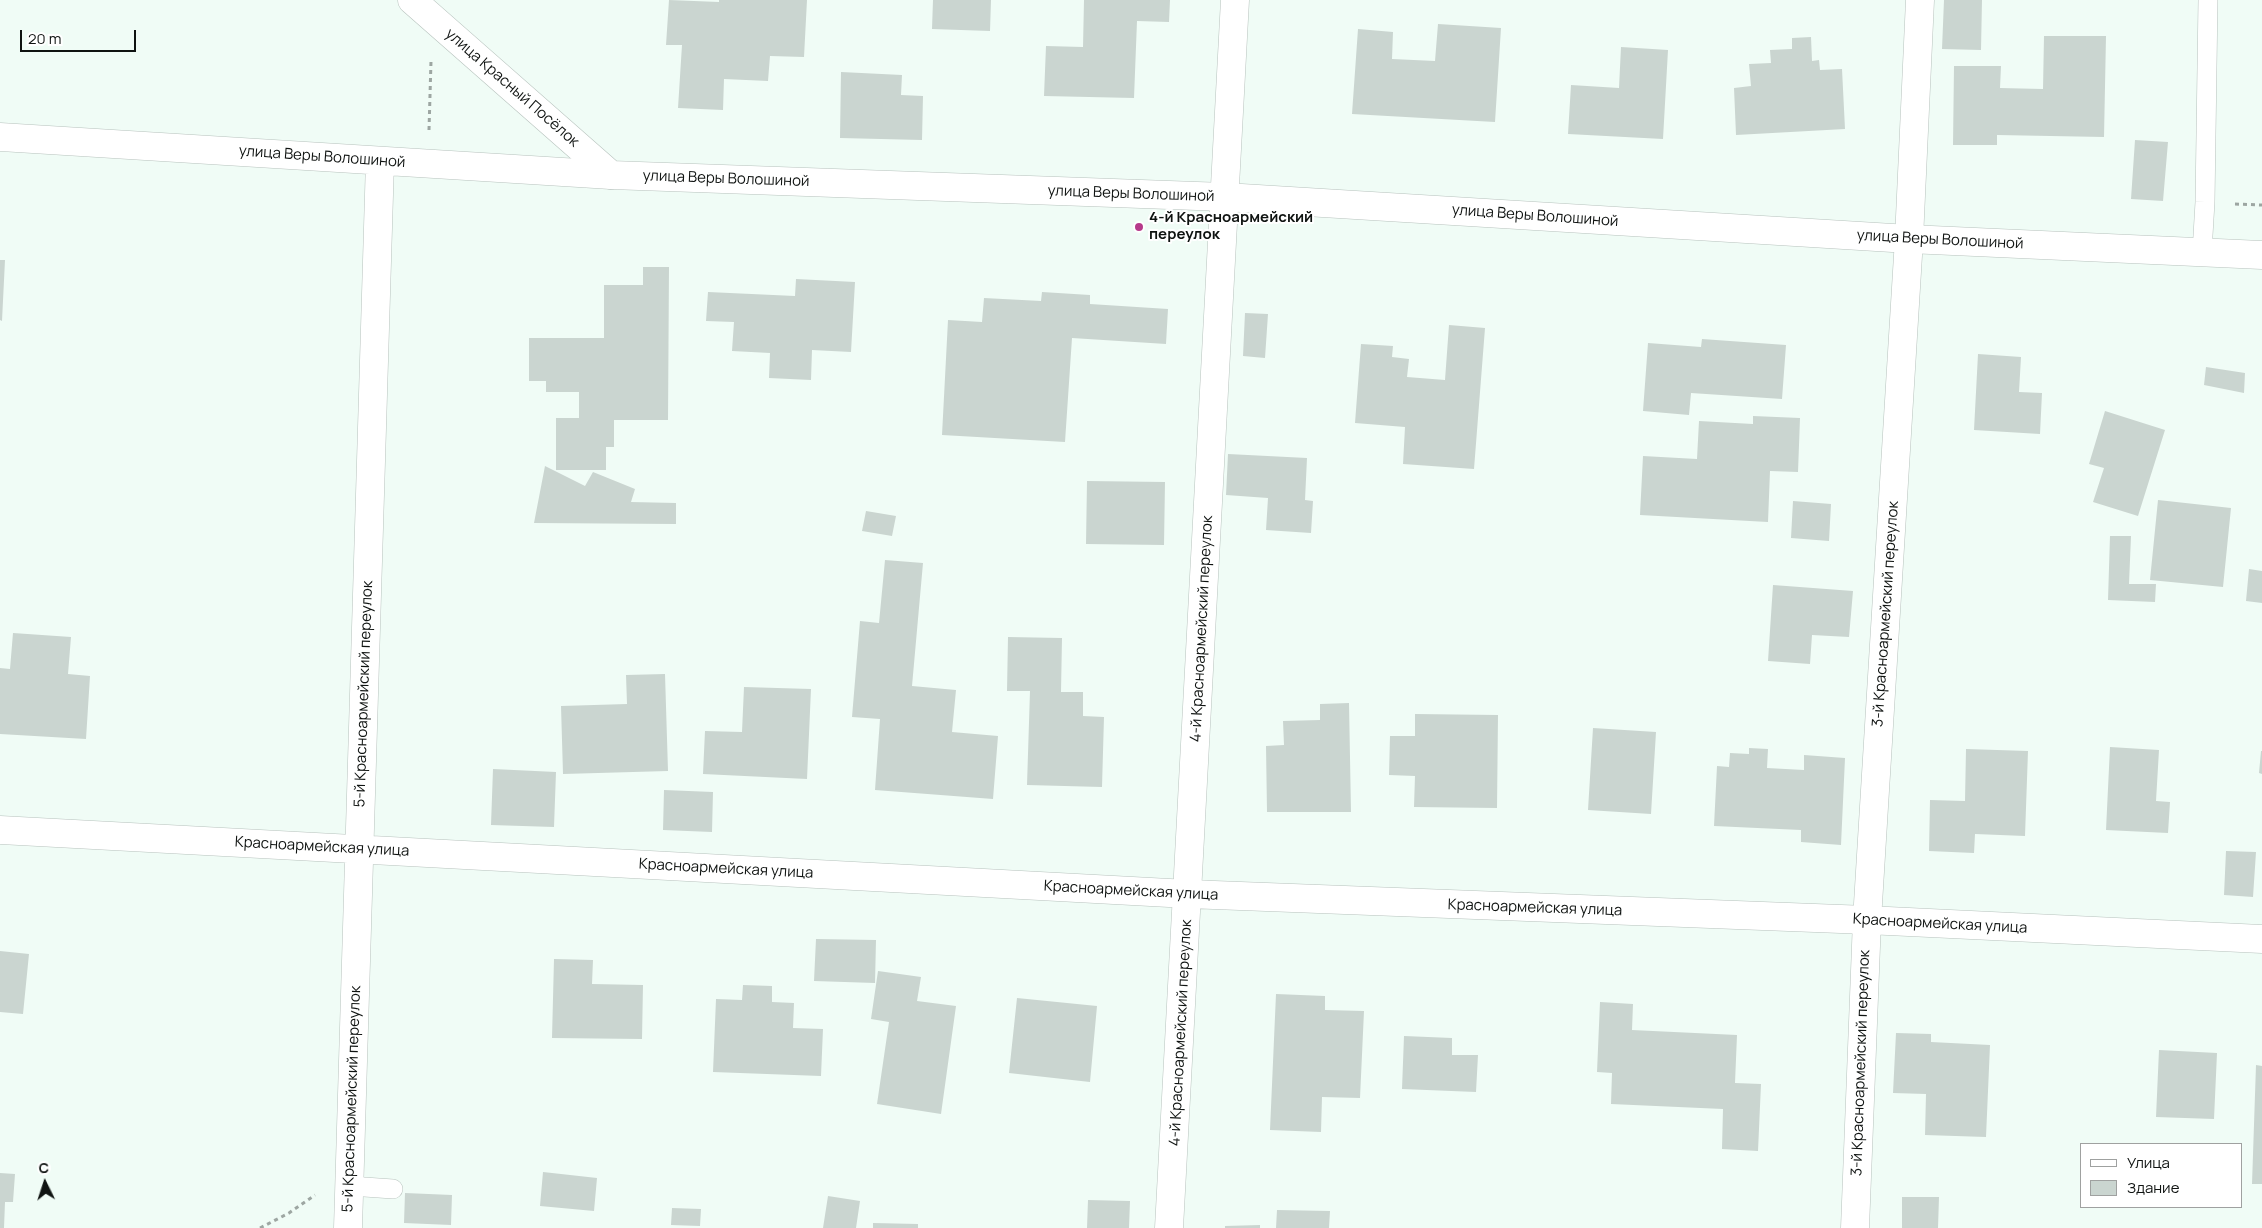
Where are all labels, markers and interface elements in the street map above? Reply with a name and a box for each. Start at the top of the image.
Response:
scale bar [22,20,139,52]
street label: улица Красный Посёлок [441,25,583,151]
text: 20 m [28,28,61,49]
street label: улица Веры Волошиной [238,142,406,172]
street label: улица Веры Волошиной [642,167,810,191]
street label: улица Веры Волошиной [1047,182,1215,206]
street label: улица Веры Волошиной [1451,201,1619,231]
place label: 4-й Красноармейский переулок [1149,209,1313,244]
marker: 4-й Красноармейский переулок [1133,221,1145,233]
street label: улица Веры Волошиной [1856,227,2024,253]
street label: 3-й Красноармейский переулок [1869,500,1903,728]
street label: 4-й Красноармейский переулок [1187,515,1217,743]
street label: 5-й Красноармейский переулок [351,580,377,808]
street label: Красноармейская улица [234,833,410,861]
street label: Красноармейская улица [638,855,814,883]
street label: Красноармейская улица [1043,877,1219,905]
street label: Красноармейская улица [1447,896,1623,920]
street label: Красноармейская улица [1852,910,2028,938]
street label: 4-й Красноармейский переулок [1166,919,1196,1147]
street label: 3-й Красноармейский переулок [1848,950,1874,1176]
street label: 5-й Красноармейский переулок [339,985,365,1213]
legend [2080,1143,2242,1208]
text: Улица [2127,1152,2170,1173]
north arrow [20,1158,70,1208]
text: С [38,1158,50,1177]
text: Здание [2127,1177,2179,1198]

